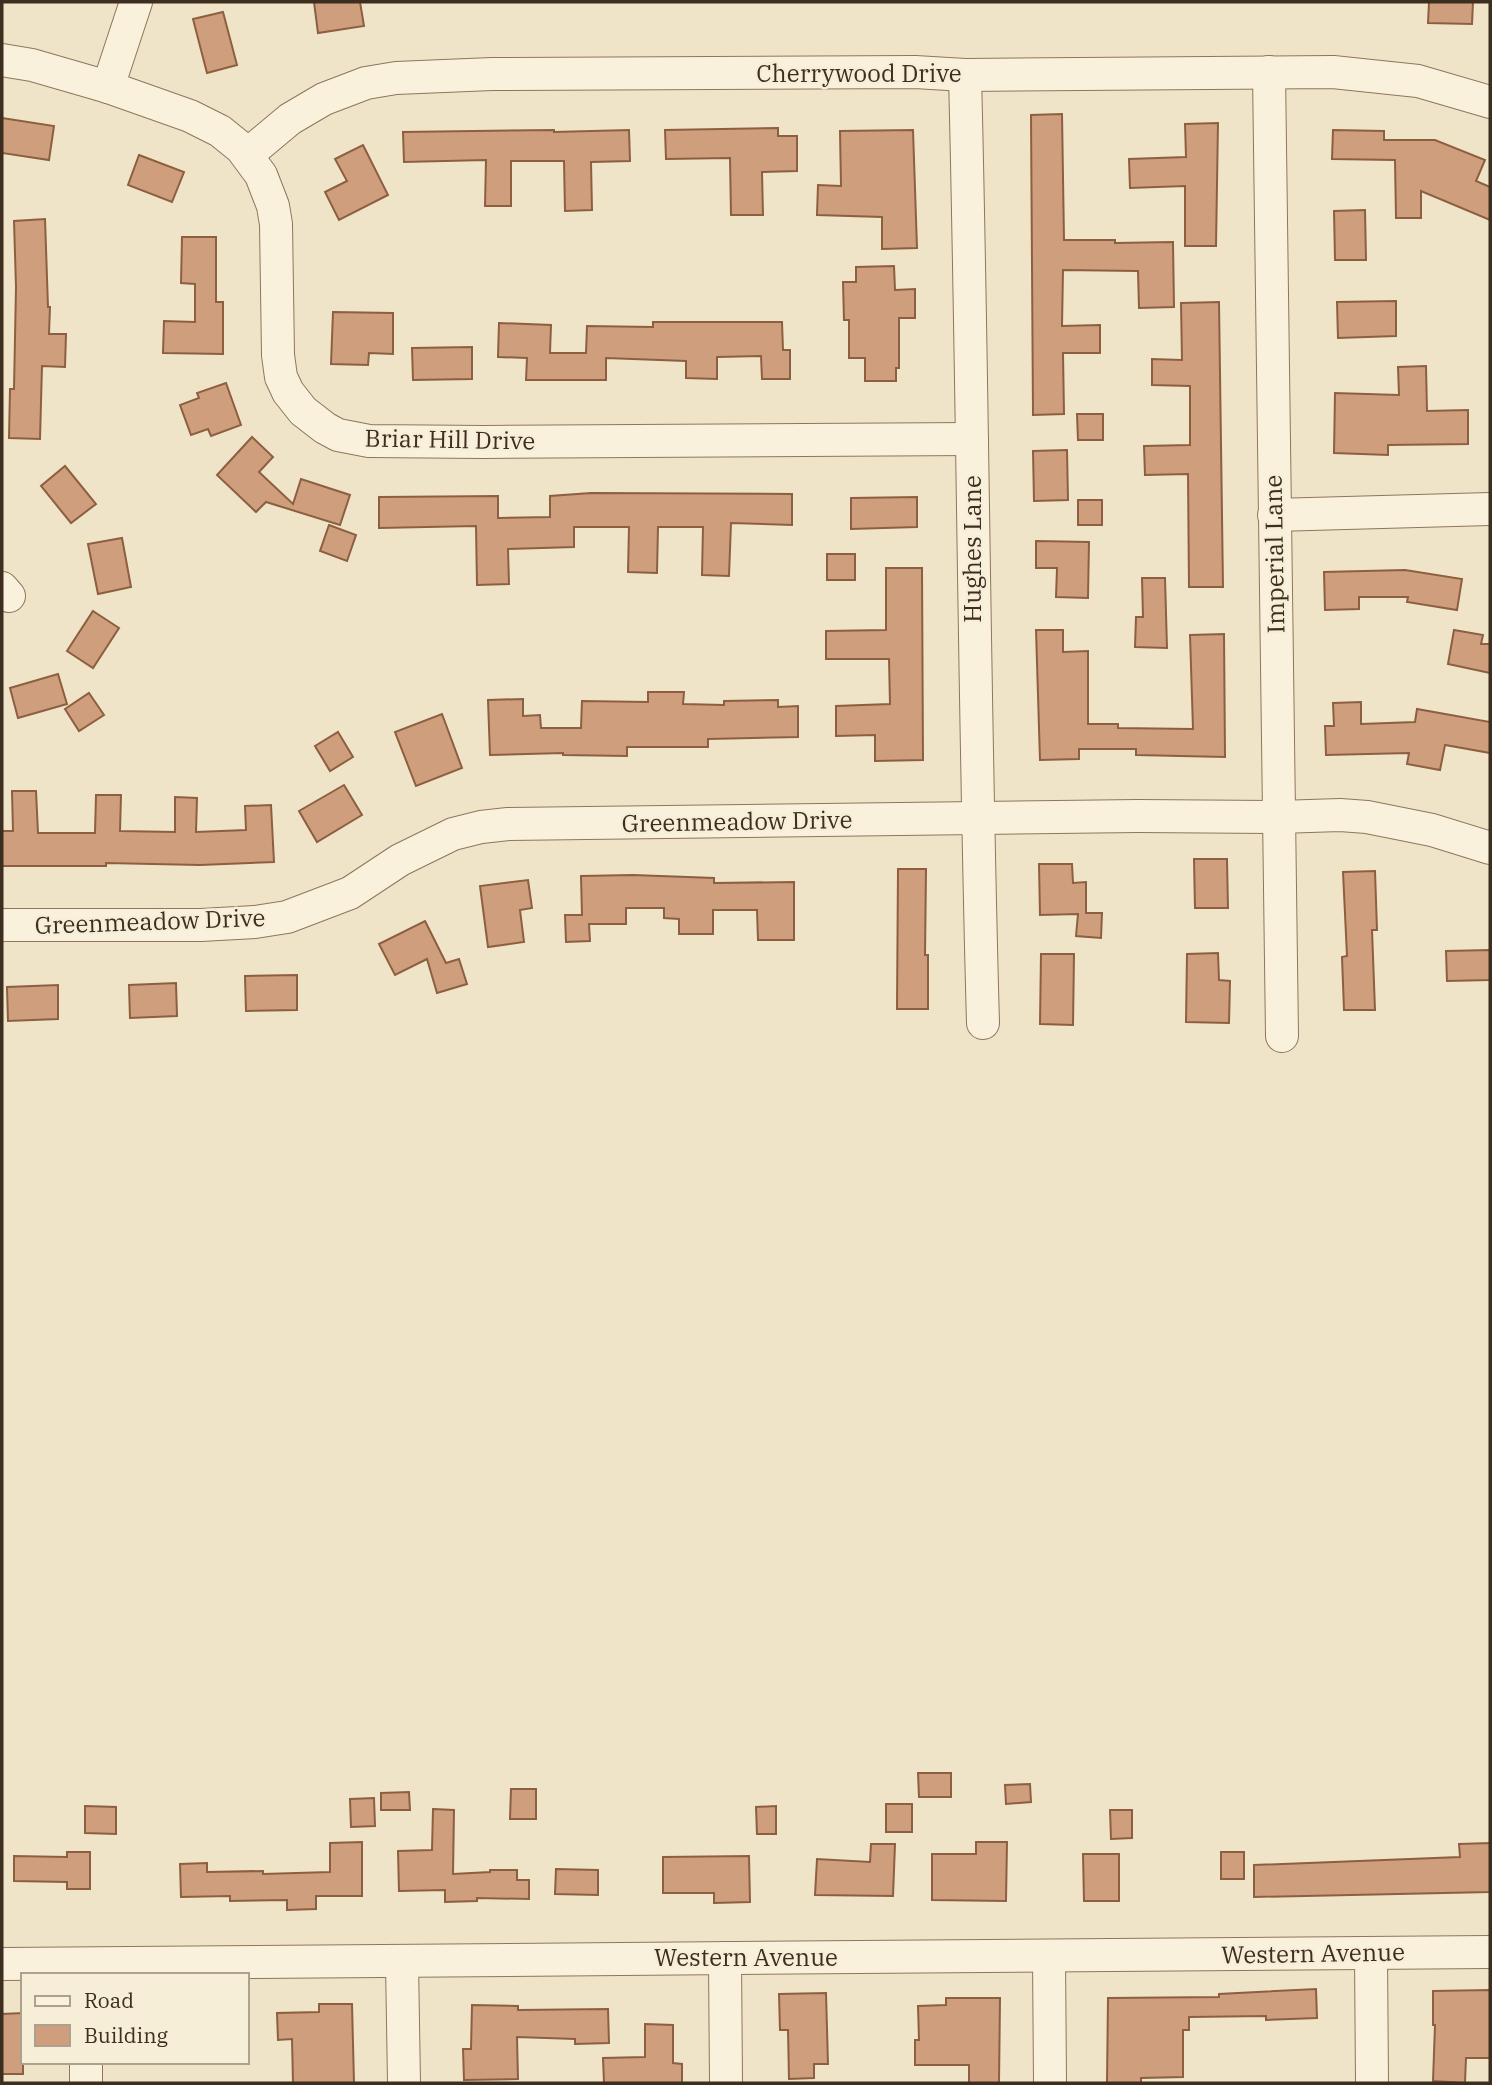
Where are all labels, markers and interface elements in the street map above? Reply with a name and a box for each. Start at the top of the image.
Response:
street label: Cherrywood Drive [756,57,962,89]
street label: Briar Hill Drive [364,422,536,456]
street label: Imperial Lane [1257,474,1291,634]
street label: Hughes Lane [956,475,988,623]
street label: Greenmeadow Drive [621,803,853,839]
street label: Greenmeadow Drive [34,901,266,941]
street label: Western Avenue [1221,1935,1405,1971]
street label: Western Avenue [654,1941,838,1973]
legend [21,1973,248,2064]
text: Road [84,1986,134,2014]
text: Building [84,2021,169,2049]

